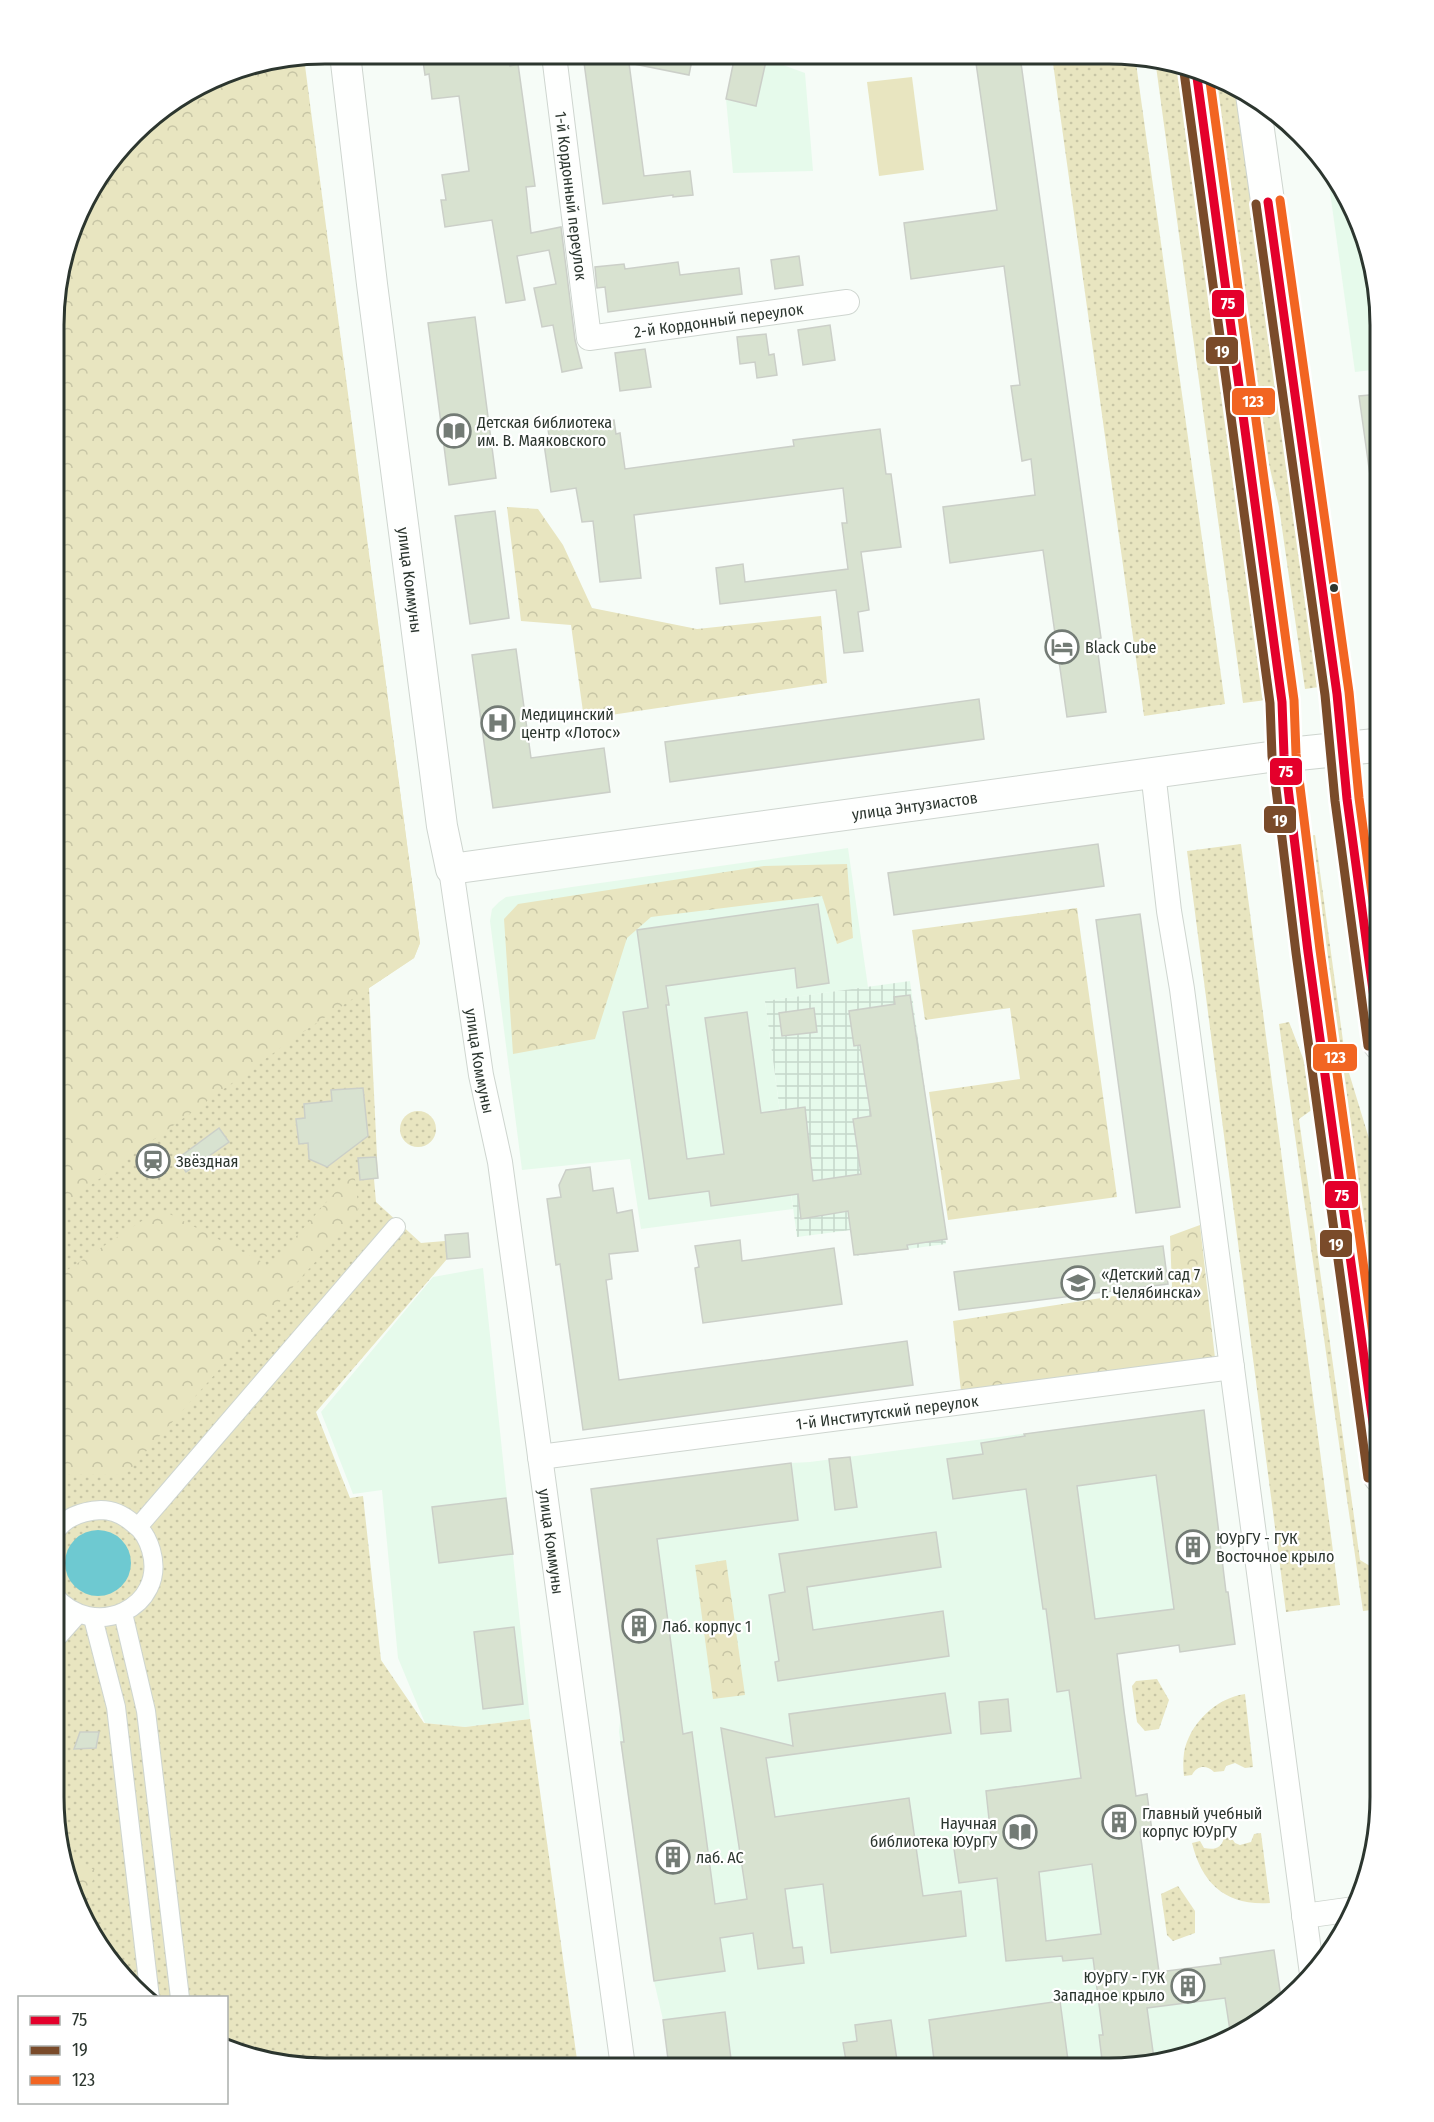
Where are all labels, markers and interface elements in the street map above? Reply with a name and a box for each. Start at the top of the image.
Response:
street label: 1-й Кордонный переулок [552,110,591,282]
line badge: 75 [1211,289,1245,318]
text: 75 [1221,294,1235,313]
street label: 2-й Кордонный переулок [633,299,805,341]
line badge: 19 [1205,336,1239,365]
text: 19 [1214,342,1230,361]
line badge: 123 [1231,387,1276,416]
text: 123 [1242,392,1264,411]
library icon: Детская библиотека им. В. Маяковского [436,413,472,449]
place label: Детская библиотека им. В. Маяковского [476,413,612,450]
street label: улица Коммуны [394,526,426,634]
unlabelled marker [1328,582,1340,594]
hotel icon: Black Cube [1044,629,1080,665]
place label: Black Cube [1085,638,1157,657]
hospital icon: Медицинский центр «Лотос» [480,705,516,741]
place label: Медицинский центр «Лотос» [521,705,620,742]
line badge: 75 [1269,757,1303,786]
text: 75 [1279,762,1293,781]
street label: улица Энтузиастов [851,788,979,824]
line badge: 19 [1263,805,1297,834]
text: 19 [1272,811,1288,830]
street label: улица Коммуны [462,1007,499,1115]
line badge: 123 [1312,1043,1358,1072]
text: 123 [1324,1048,1346,1067]
station icon: Звёздная [135,1143,171,1179]
place label: Звёздная [176,1152,238,1171]
line badge: 75 [1324,1180,1359,1209]
text: 75 [1335,1186,1349,1205]
line badge: 19 [1319,1229,1353,1258]
text: 19 [1328,1235,1344,1254]
school or university icon: «Детский сад 7 г. Челябинска» [1060,1265,1096,1301]
place label: «Детский сад 7 г. Челябинска» [1101,1265,1201,1302]
street label: 1-й Институтский переулок [795,1391,980,1433]
street label: улица Коммуны [535,1487,568,1595]
building icon: ЮУрГУ - ГУК Восточное крыло [1175,1529,1211,1565]
place label: ЮУрГУ - ГУК Восточное крыло [1216,1529,1334,1566]
building icon: Лаб. корпус 1 [621,1608,657,1644]
place label: Лаб. корпус 1 [662,1617,751,1636]
building icon: Главный учебный корпус ЮУрГУ [1101,1804,1137,1840]
place label: Главный учебный корпус ЮУрГУ [1142,1804,1262,1841]
place label: Научная библиотека ЮУрГУ [870,1814,997,1851]
library icon: Научная библиотека ЮУрГУ [1002,1814,1038,1850]
building icon: лаб. АС [655,1839,691,1875]
place label: лаб. АС [696,1848,744,1867]
place label: ЮУрГУ - ГУК Западное крыло [1053,1968,1165,2005]
building icon: ЮУрГУ - ГУК Западное крыло [1170,1968,1206,2004]
legend [18,1996,228,2104]
text: 75 [72,2009,87,2031]
text: 19 [72,2039,88,2061]
text: 123 [72,2069,95,2091]

